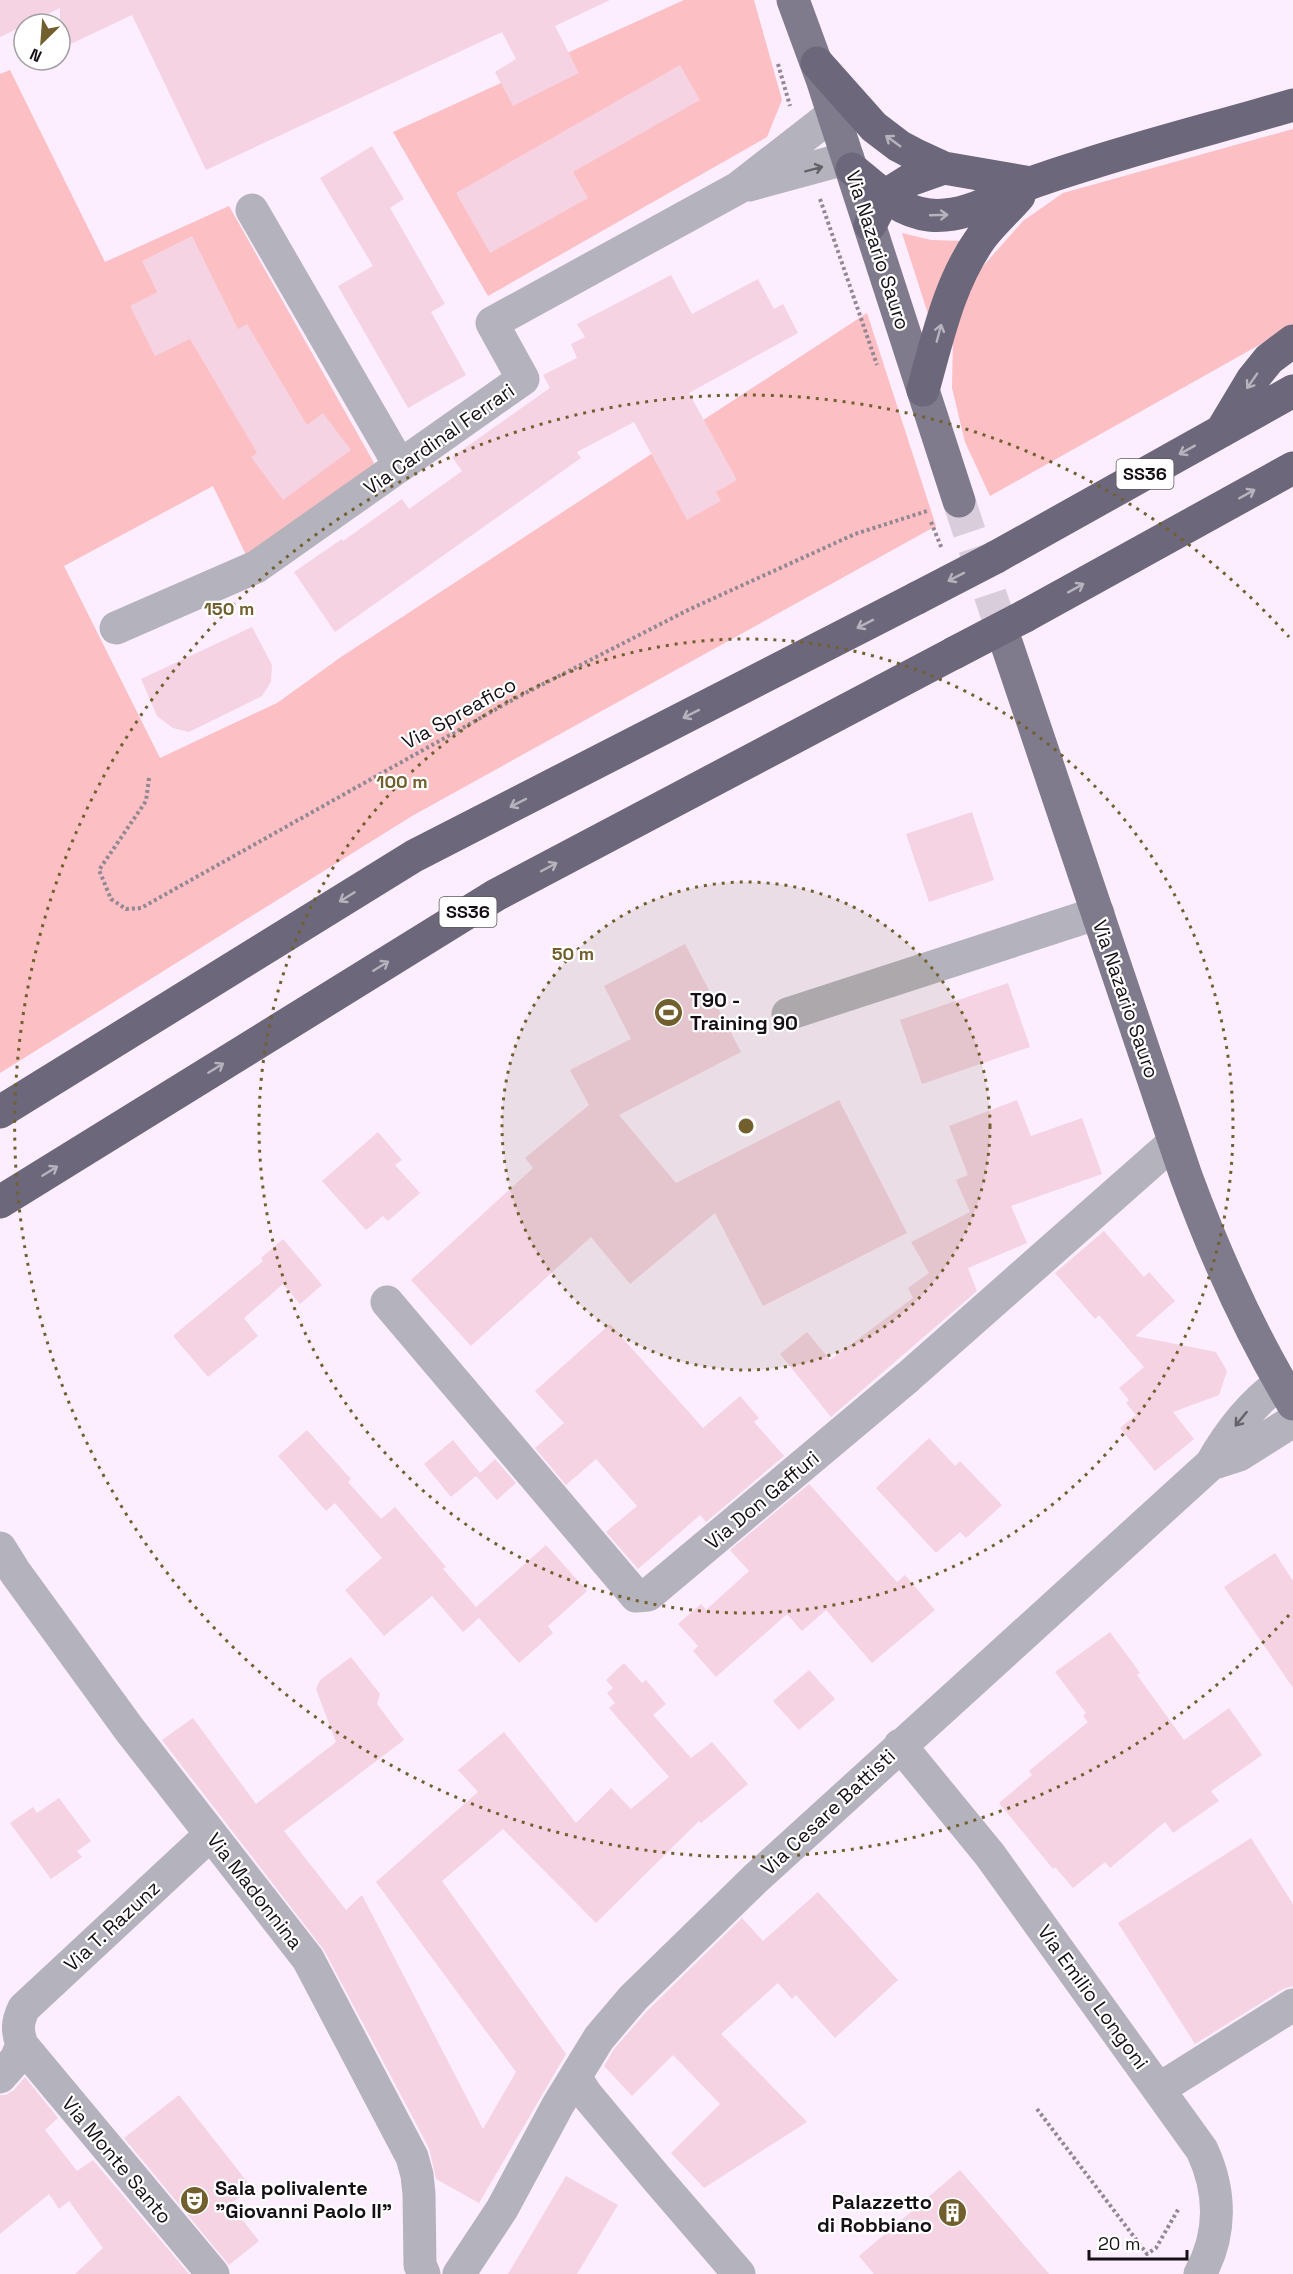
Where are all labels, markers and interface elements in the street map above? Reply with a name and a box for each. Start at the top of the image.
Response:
north arrow [12,12,72,72]
text: N [27,43,45,67]
one-way arrow [885,135,901,147]
one-way arrow [804,162,823,174]
street label: Via Nazario Sauro [840,167,916,333]
one-way arrow [929,209,949,220]
one-way arrow [933,324,945,343]
one-way arrow [1246,373,1258,389]
street label: Via Cardinal Ferrari [359,377,519,501]
one-way arrow [1179,444,1196,456]
road number: SS36 [1116,459,1174,489]
one-way arrow [1238,487,1255,499]
one-way arrow [948,572,966,583]
one-way arrow [1067,582,1085,593]
text: 150 m [204,597,254,620]
one-way arrow [856,619,874,631]
street label: Via Spreafico [397,671,521,755]
one-way arrow [682,708,700,720]
text: 100 m [376,770,428,793]
one-way arrow [509,798,527,809]
one-way arrow [540,861,558,872]
one-way arrow [339,892,356,904]
road number: SS36 [440,897,496,927]
street label: Via Nazario Sauro [1087,916,1165,1082]
text: 50 m [552,942,594,965]
one-way arrow [373,959,390,972]
place label: T90 - Training 90 [690,987,798,1036]
sports icon: T90 - Training 90 [653,996,685,1028]
one-way arrow [207,1062,224,1074]
centre of rings [736,1116,756,1136]
one-way arrow [41,1164,58,1176]
one-way arrow [1235,1411,1248,1427]
street label: Via Don Gaffuri [700,1445,824,1555]
street label: Via Cesare Battisti [755,1743,901,1881]
street label: Via Madonnina [201,1827,309,1955]
street label: Via T. Razunz [58,1875,166,1977]
street label: Via Emilio Longoni [1032,1920,1154,2074]
street label: Via Monte Santo [56,2091,178,2229]
place label: Sala polivalente "Giovanni Paolo II" [215,2175,392,2224]
theatre icon: Sala polivalente "Giovanni Paolo II" [178,2184,210,2216]
place label: Palazzetto di Robbiano [817,2189,932,2238]
building icon: Palazzetto di Robbiano [937,2197,969,2229]
scale bar [1089,2223,1186,2261]
text: 20 m [1098,2232,1141,2255]

